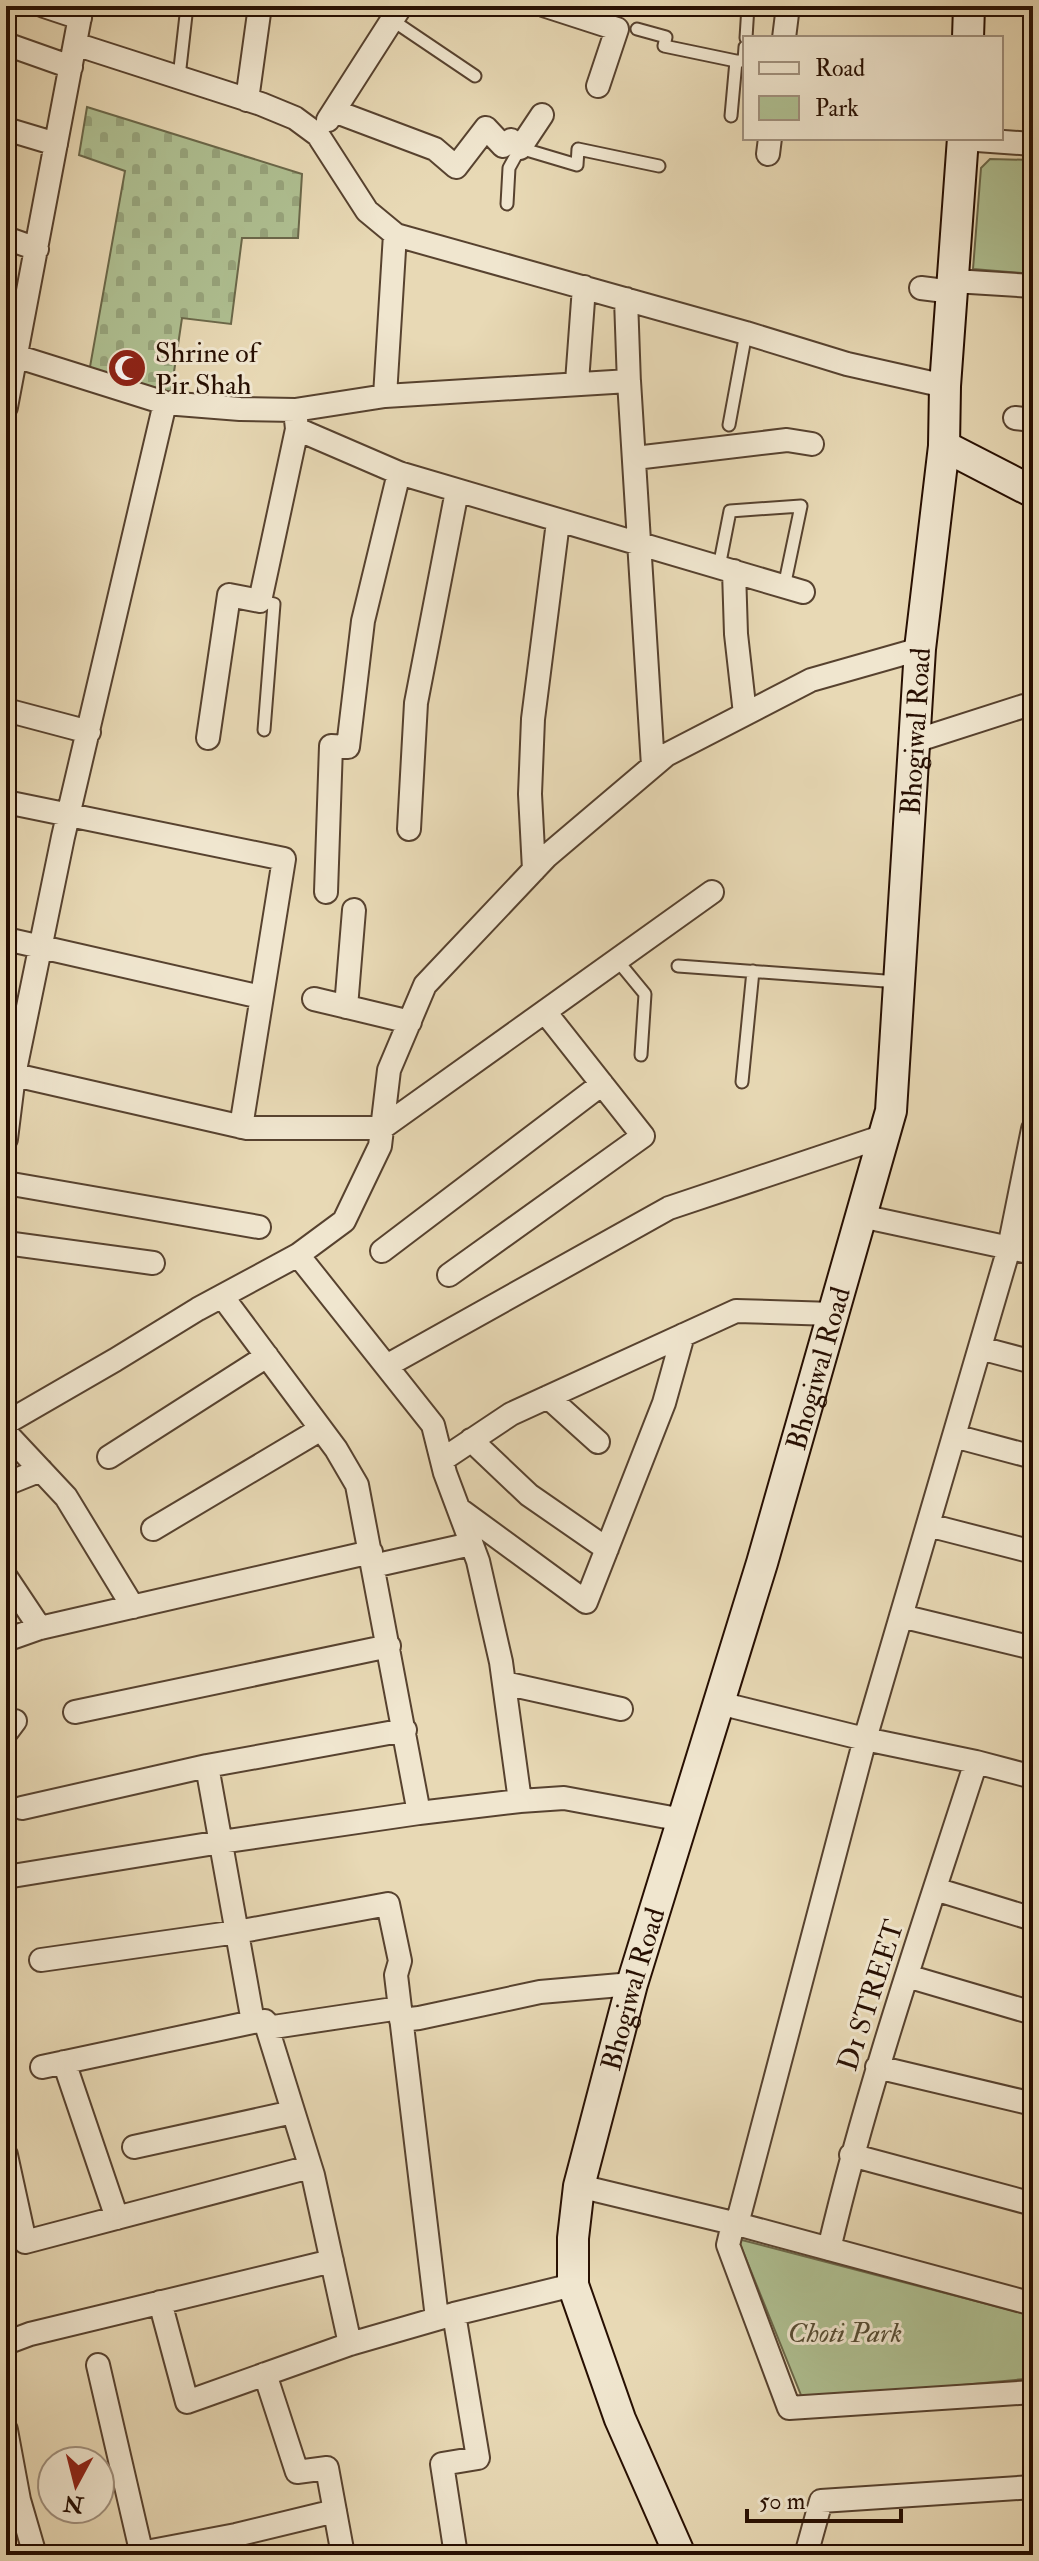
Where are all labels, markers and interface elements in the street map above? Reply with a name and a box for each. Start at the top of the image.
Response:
legend [743,36,1003,140]
text: Road [815,53,865,84]
text: Park [815,93,859,124]
place label: Shrine of Pir Shah [155,336,262,403]
mosque icon: Shrine of Pir Shah [106,347,148,389]
street label: Bhogiwal Road [894,646,939,816]
street label: Bhogiwal Road [779,1283,859,1454]
street label: Bhogiwal Road [594,1904,674,2075]
street label: D1 STREET [831,1916,912,2075]
park label: Choti Park [788,2316,902,2351]
north arrow [36,2445,116,2525]
scale bar [747,2473,901,2523]
text: 50 m [759,2486,806,2517]
text: N [62,2489,86,2519]

